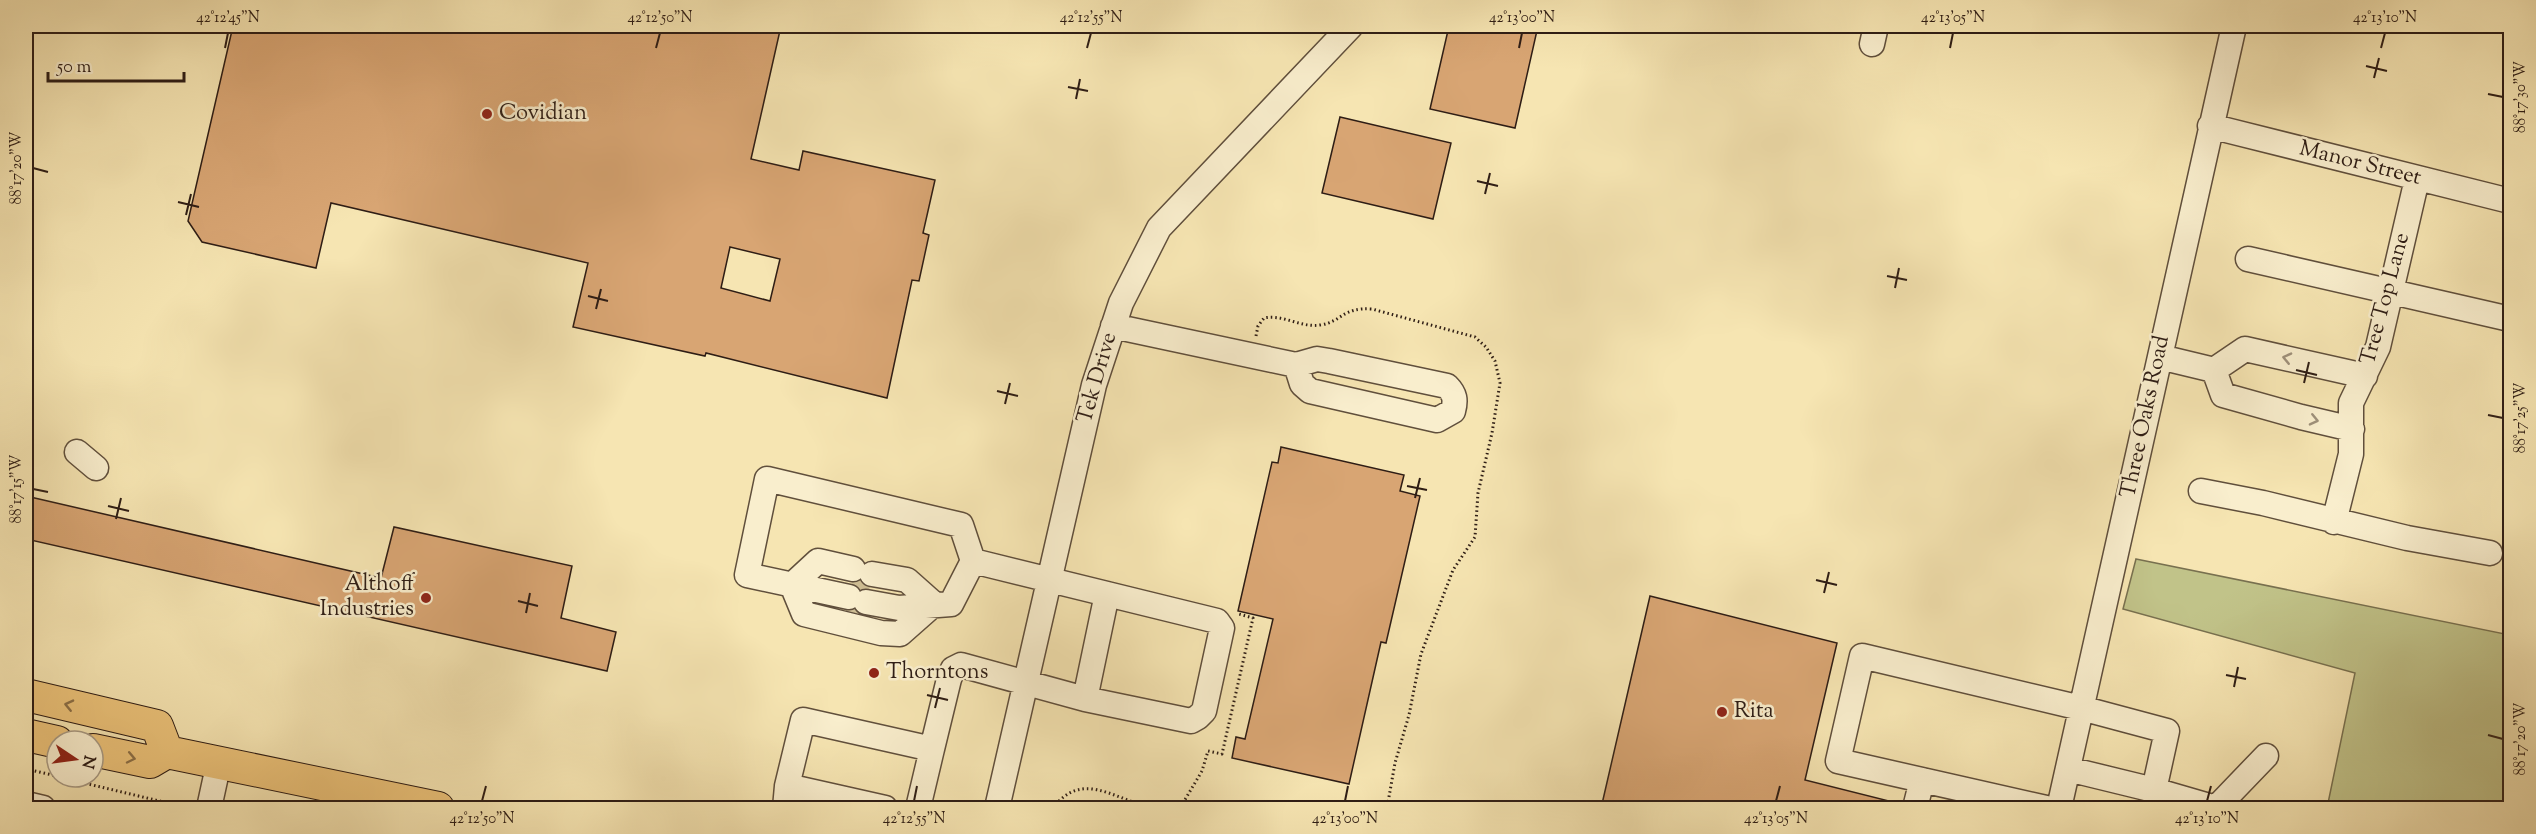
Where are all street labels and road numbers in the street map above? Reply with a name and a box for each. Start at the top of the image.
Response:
street label: Manor Street [2296,133,2425,195]
street label: Tree Top Lane [2353,229,2419,369]
street label: Tek Drive [1070,329,1126,427]
street label: Three Oaks Road [2113,333,2179,501]

